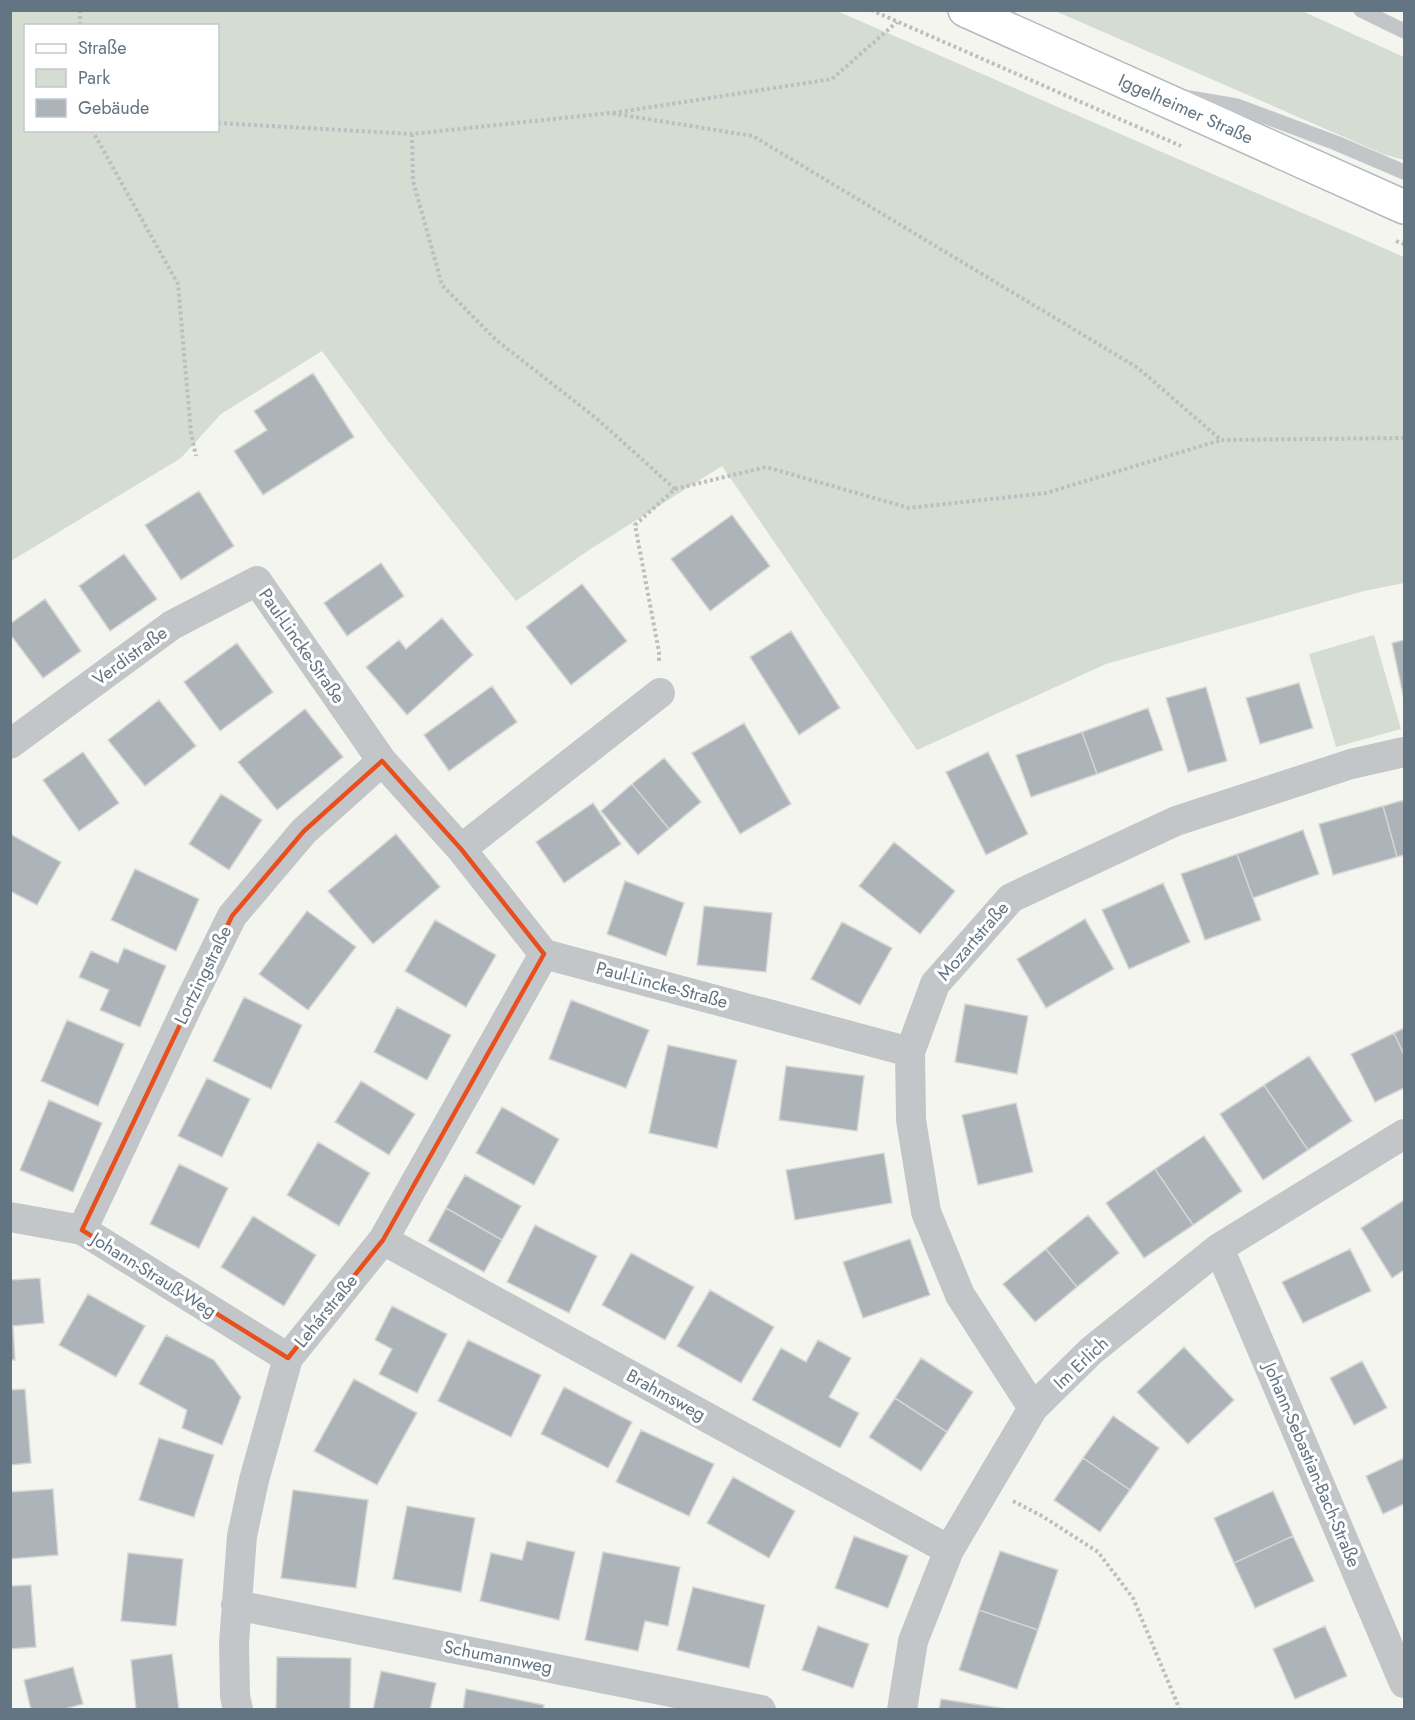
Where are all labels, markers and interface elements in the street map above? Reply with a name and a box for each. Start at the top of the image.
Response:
legend [24,24,219,132]
text: Straße [78,35,126,61]
text: Park [78,65,110,91]
street label: Iggelheimer Straße [1114,67,1257,151]
text: Gebäude [78,95,149,121]
street label: Paul-Lincke-Straße [253,583,351,709]
street label: Verdistraße [87,620,173,692]
street label: Mozartstraße [931,896,1015,986]
street label: Lortzingstraße [168,921,238,1029]
street label: Paul-Lincke-Straße [593,955,731,1015]
street label: Johann-Strauß-Weg [85,1225,222,1324]
street label: Lehárstraße [288,1269,364,1353]
street label: Im Erlich [1048,1331,1114,1395]
street label: Johann-Sebastian-Bach-Straße [1256,1357,1367,1571]
street label: Brahmsweg [622,1363,710,1427]
street label: Schumannweg [441,1634,555,1680]

